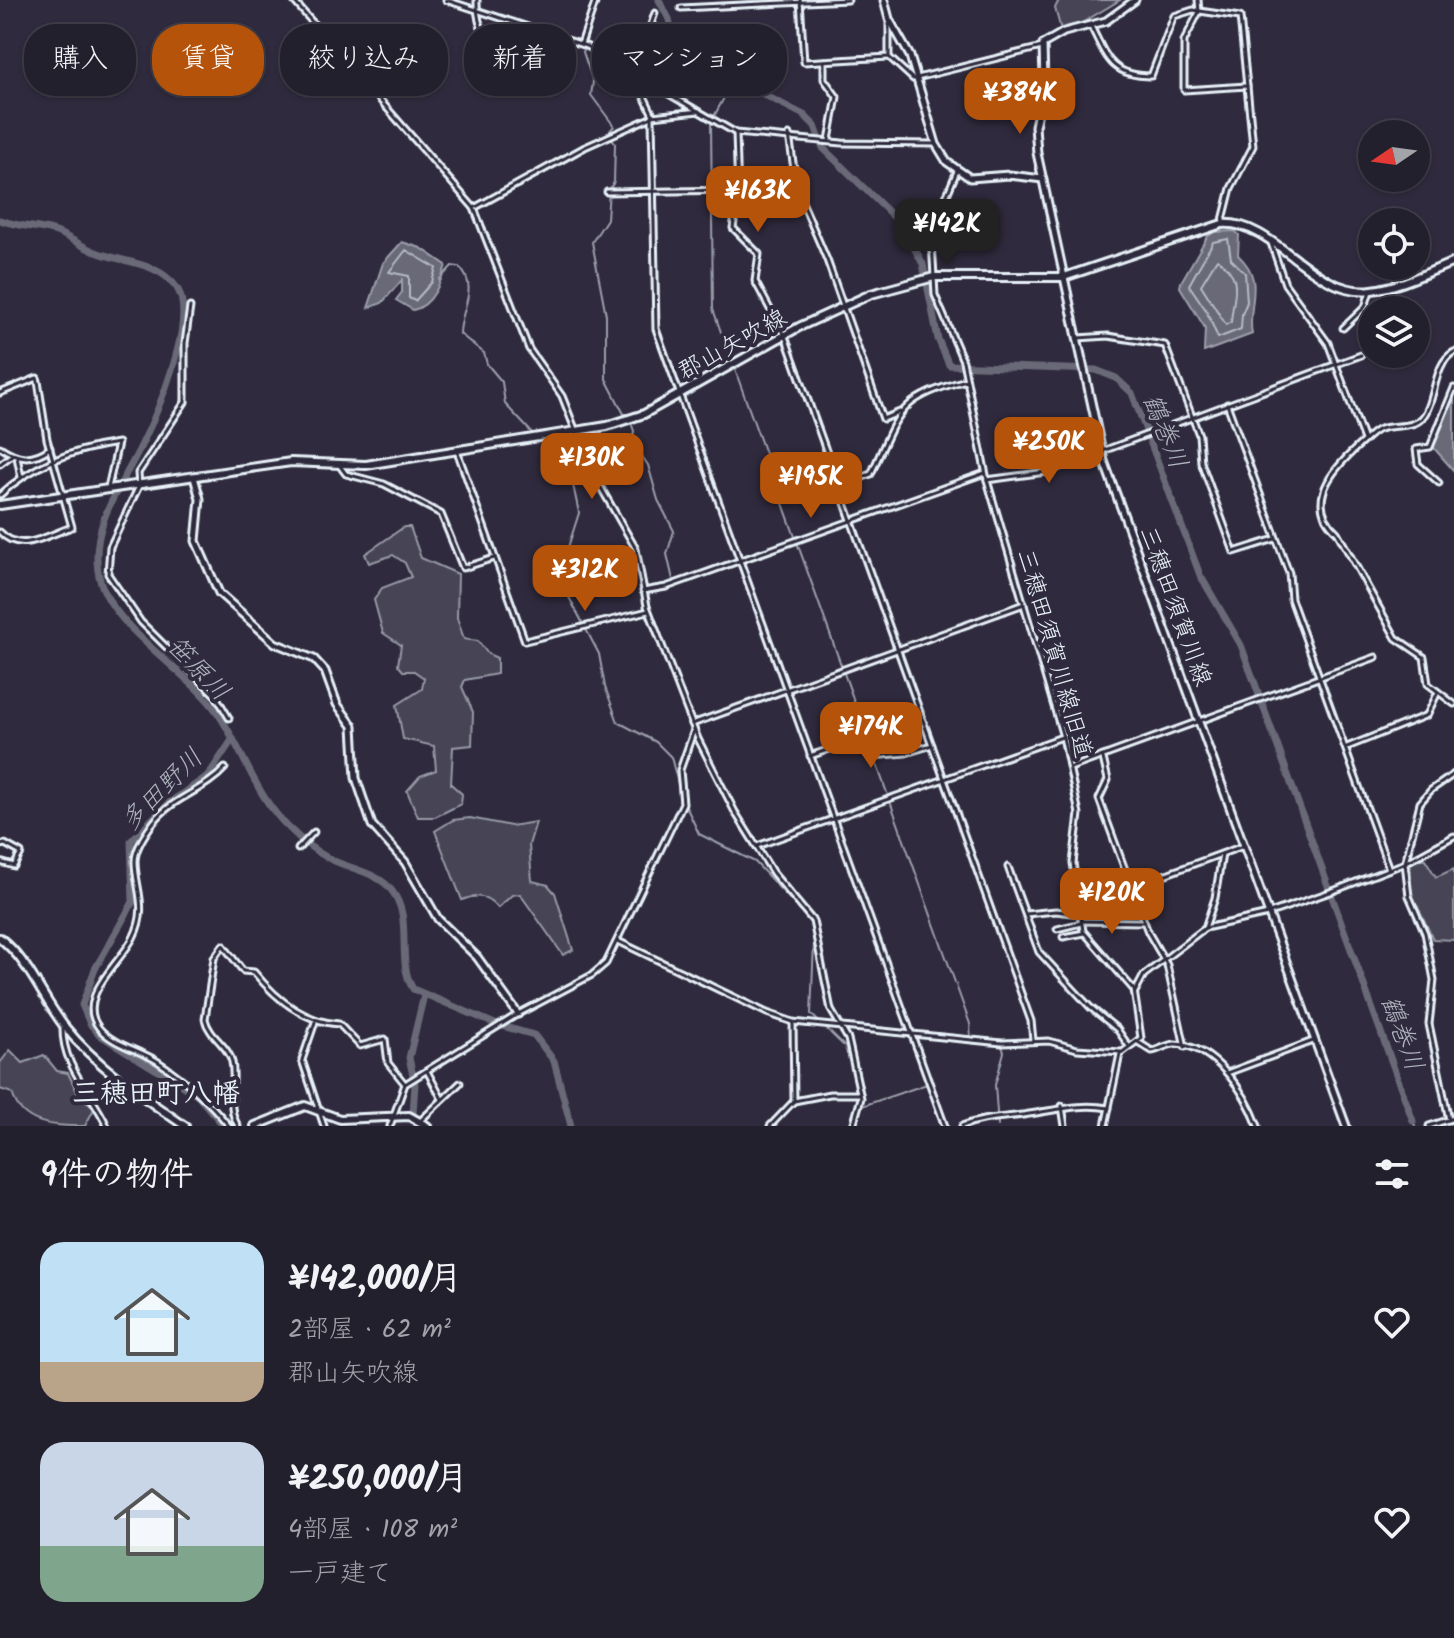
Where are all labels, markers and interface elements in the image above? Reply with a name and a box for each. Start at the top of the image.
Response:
chip: 購入 [24,24,136,96]
chip: 賃貸 [152,24,264,96]
chip: 絞り込み [280,24,448,96]
chip: 新着 [464,24,576,96]
chip: マンション [592,24,787,96]
pin: ¥384K [964,68,1076,136]
text: ¥384K [982,73,1058,115]
north arrow [1358,120,1430,192]
map controls [1358,120,1430,368]
pin: ¥163K [702,166,814,234]
text: ¥163K [724,171,792,213]
pin: ¥142K [891,199,1003,267]
text: ¥142K [913,204,981,246]
button: locate [1358,208,1430,280]
button: layers [1358,296,1430,368]
street label: 郡山矢吹線 [671,299,795,391]
water label: 鶴巻川 [1130,388,1198,476]
pin: ¥250K [993,417,1105,485]
text: ¥250K [1012,422,1086,464]
pin: ¥130K [536,433,648,501]
text: ¥130K [558,438,626,480]
pin: ¥195K [755,452,867,520]
text: ¥195K [778,457,844,499]
street label: 三穂田須賀川線 [1128,521,1222,692]
street label: 三穂田須賀川線旧道 [1005,544,1102,763]
pin: ¥312K [529,545,641,613]
text: ¥312K [551,550,619,592]
water label: 笹原川 [155,627,240,712]
pin: ¥174K [815,702,927,770]
text: ¥174K [838,707,904,749]
water label: 多田野川 [111,739,214,842]
pin: ¥120K [1056,868,1168,936]
text: ¥120K [1078,873,1146,915]
water label: 鶴巻川 [1368,990,1434,1078]
district label: 三穂田町八幡 [72,1072,240,1117]
text: 9件の物件 [40,1149,193,1203]
icon: filters [1370,1152,1414,1196]
text: ¥142,000/月 [288,1253,462,1307]
icon: home [104,1274,200,1370]
icon: heart [1370,1300,1414,1344]
text: 2部屋 · 62 m² [288,1309,451,1351]
text: 郡山矢吹線 [288,1353,418,1395]
text: ¥250,000/月 [288,1453,468,1507]
icon: home [104,1474,200,1570]
icon: heart [1370,1500,1414,1544]
text: 4部屋 · 108 m² [288,1509,457,1551]
text: 一戸建て [288,1553,392,1595]

